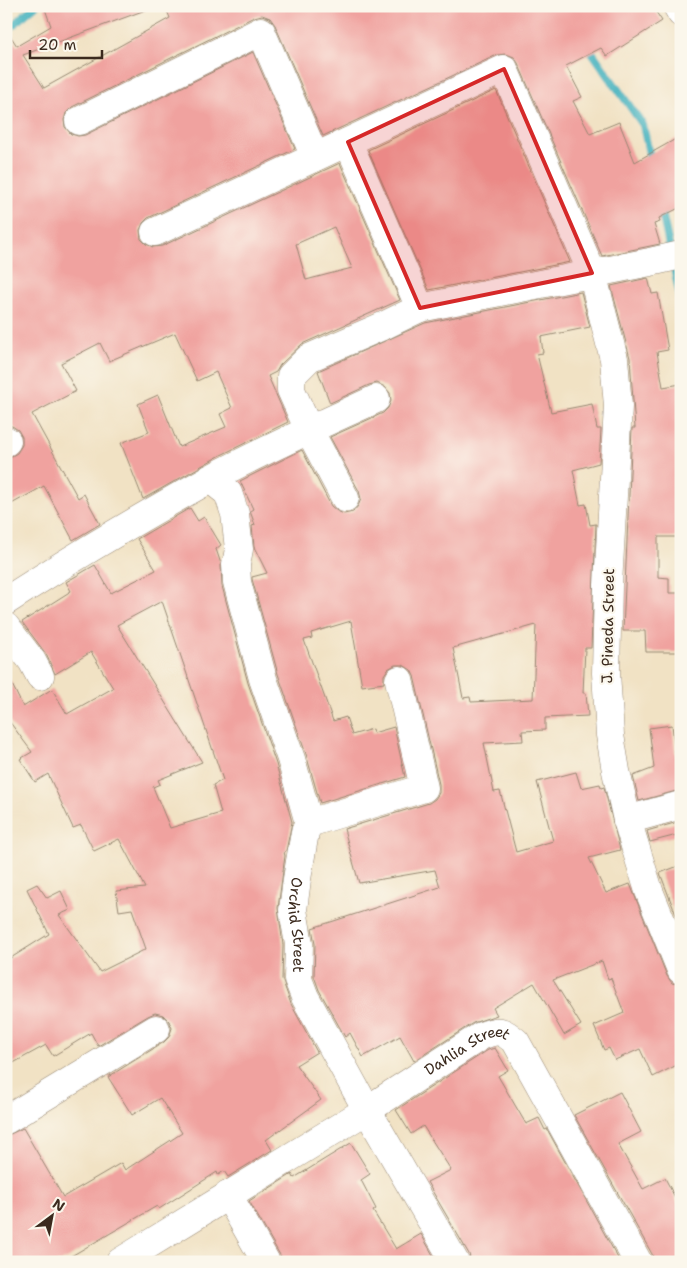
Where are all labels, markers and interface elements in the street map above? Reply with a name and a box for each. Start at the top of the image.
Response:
scale bar [30,28,102,60]
text: 20 m [38,35,77,55]
street label: J. Pineda Street [597,568,619,684]
street label: Orchid Street [283,876,309,973]
street label: Dahlia Street [421,1021,514,1080]
north arrow [28,1190,78,1240]
text: N [49,1194,68,1216]

